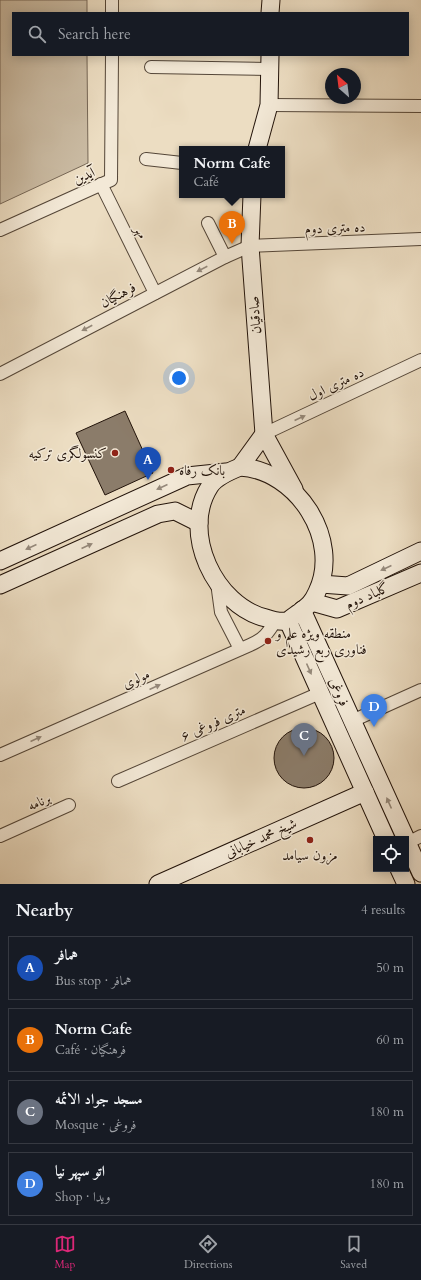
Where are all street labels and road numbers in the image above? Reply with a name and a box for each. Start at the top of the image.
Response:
street label: آیدین [70,162,100,189]
street label: ده متری دوم [304,217,366,242]
street label: مهر [129,221,152,242]
street label: فرهنگیان [97,278,139,312]
street label: صادقیان [244,295,266,335]
street label: ده متری اول [305,363,367,405]
street label: گلباد دوم [342,578,393,617]
street label: مولوی [119,665,153,693]
street label: فروغى [324,675,354,709]
street label: ۶ متری فروغی [178,700,248,746]
street label: برنامه [25,788,54,815]
street label: شیخ محمد خیابانی [222,814,301,865]

